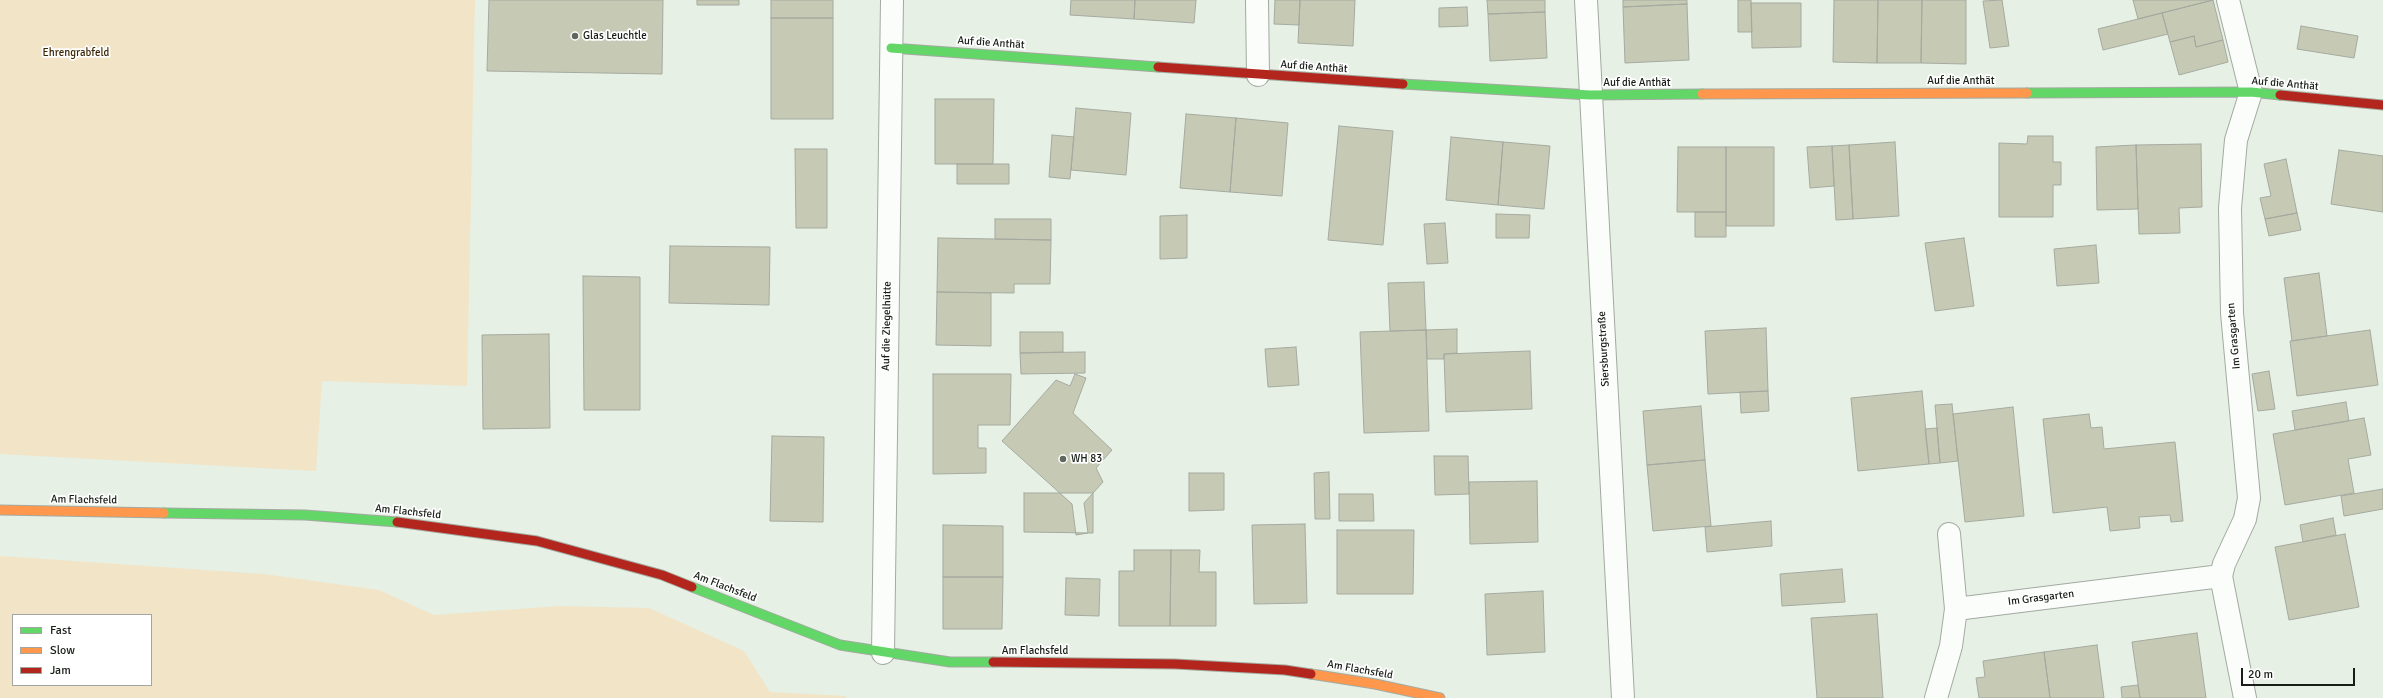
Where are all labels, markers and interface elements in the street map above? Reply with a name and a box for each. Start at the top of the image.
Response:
place label: Glas Leuchtle [583,29,647,43]
marker: Glas Leuchtle [570,31,580,41]
street label: Auf die Anthät [957,34,1025,52]
park label: Ehrengrabfeld [43,46,109,60]
street label: Auf die Anthät [1280,58,1348,76]
street label: Auf die Anthät [1927,74,1995,88]
street label: Auf die Anthät [2251,74,2319,94]
street label: Auf die Anthät [1603,76,1671,90]
street label: Auf die Ziegelhütte [880,281,894,371]
street label: Im Grasgarten [2225,302,2243,370]
street label: Siersburgstraße [1595,311,1613,387]
place label: WH 83 [1071,452,1102,466]
marker: WH 83 [1058,454,1068,464]
street label: Am Flachsfeld [51,493,117,507]
street label: Am Flachsfeld [374,502,442,522]
street label: Am Flachsfeld [692,569,758,605]
street label: Im Grasgarten [2007,587,2075,609]
legend [12,614,152,686]
text: Fast [50,623,71,638]
text: Slow [50,643,75,658]
street label: Am Flachsfeld [1002,644,1068,658]
street label: Am Flachsfeld [1326,658,1394,682]
scale bar [2243,660,2357,686]
text: Jam [50,663,71,678]
text: 20 m [2248,667,2273,682]

